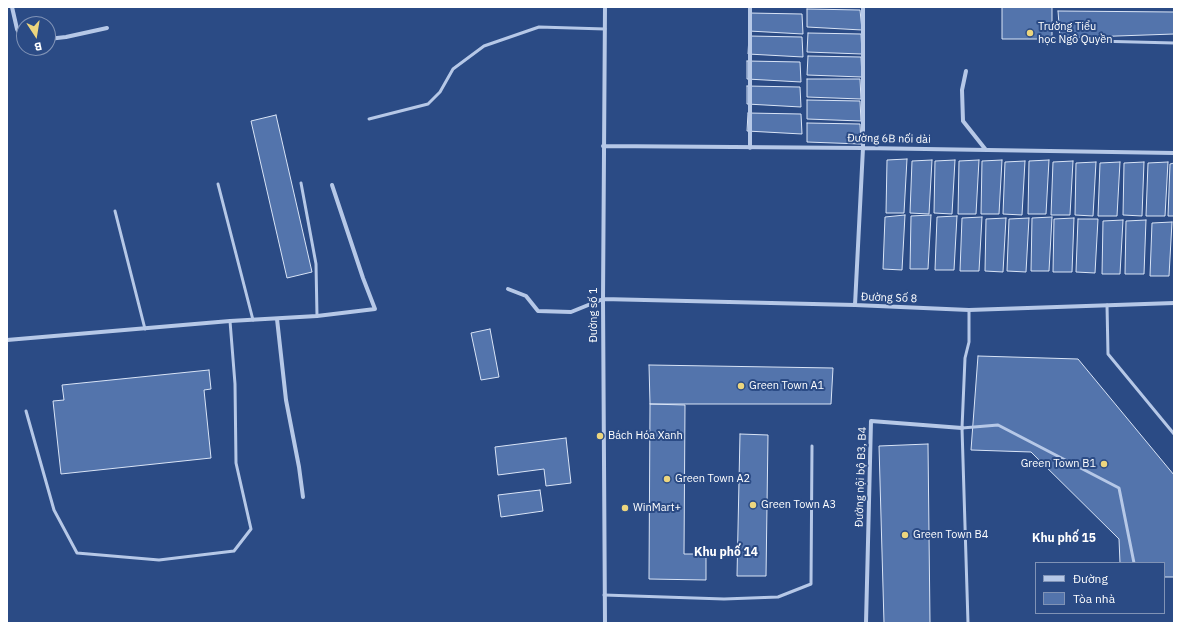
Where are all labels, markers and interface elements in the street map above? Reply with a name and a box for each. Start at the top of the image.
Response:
north arrow [16,16,56,56]
place label: Trường Tiểu học Ngô Quyền [1038,20,1113,46]
marker: Trường Tiểu học Ngô Quyền [1025,28,1035,38]
text: B [33,39,43,54]
street label: Đường 6B nối dài [847,132,931,146]
street label: Đường số 1 [587,287,601,343]
street label: Đường Số 8 [861,290,917,306]
place label: Green Town A1 [749,379,824,393]
marker: Green Town A1 [736,381,746,391]
street label: Đường nội bộ B3, B4 [853,427,869,527]
place label: Bách Hóa Xanh [608,429,683,443]
marker: Bách Hóa Xanh [595,431,605,441]
place label: Green Town B1 [1021,457,1096,471]
marker: Green Town B1 [1099,459,1109,469]
place label: Green Town A2 [675,472,750,486]
marker: Green Town A2 [662,474,672,484]
place label: Green Town A3 [761,498,836,512]
marker: Green Town A3 [748,500,758,510]
place label: WinMart+ [633,501,681,515]
marker: WinMart+ [620,503,630,513]
place label: Green Town B4 [913,528,988,542]
marker: Green Town B4 [900,530,910,540]
district label: Khu phố 15 [1032,532,1096,546]
district label: Khu phố 14 [694,546,758,560]
legend [1035,562,1165,614]
text: Đường [1073,571,1108,586]
text: Tòa nhà [1073,591,1115,606]

